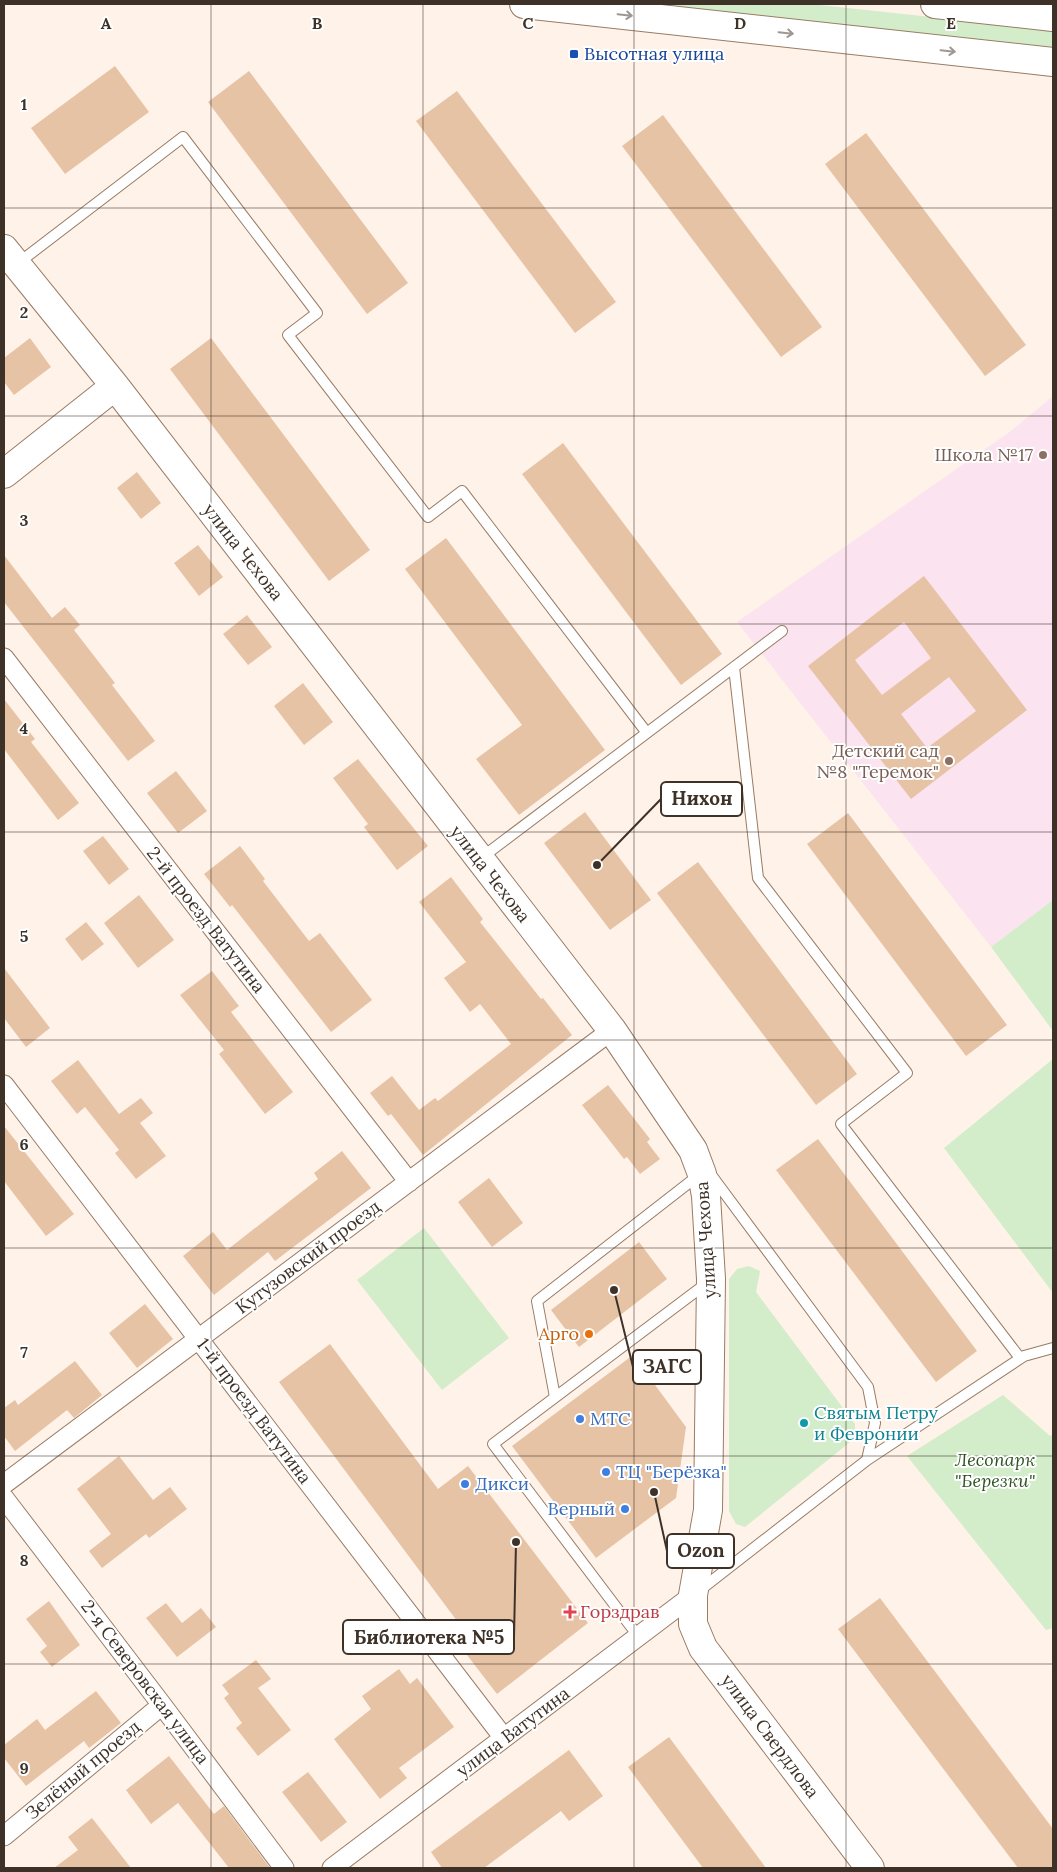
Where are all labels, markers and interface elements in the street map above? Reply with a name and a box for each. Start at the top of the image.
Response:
one-way arrow [617,10,633,20]
text: A [101,13,112,33]
text: B [312,13,323,33]
text: C [522,13,534,33]
text: D [734,13,746,33]
text: E [946,13,956,33]
one-way arrow [778,28,794,38]
place label: Высотная улица [584,42,724,65]
one-way arrow [940,46,956,56]
marker: Высотная улица [568,48,580,60]
text: 1 [21,94,27,114]
text: 2 [20,302,28,322]
place label: Школа №17 [935,443,1033,466]
marker: Школа №17 [1037,449,1049,461]
street label: улица Чехова [198,498,289,605]
text: 3 [20,510,29,530]
text: 4 [20,718,29,738]
place label: Детский сад №8 "Теремок" [816,739,939,783]
marker: Детский сад №8 "Теремок" [943,755,955,767]
callout: Нихон [661,782,742,816]
text: Нихон [671,786,733,810]
street label: улица Чехова [445,820,536,927]
street label: 2-й проезд Ватутина [142,842,271,997]
text: 5 [20,926,29,946]
text: 6 [19,1134,29,1154]
street label: улица Чехова [690,1181,721,1299]
street label: Кутузовский проезд [231,1194,385,1319]
place label: Арго [538,1322,579,1345]
marker: Арго [583,1328,595,1340]
street label: 1-й проезд Ватутина [192,1333,317,1488]
text: 7 [20,1342,28,1362]
callout: ЗАГС [633,1350,701,1384]
text: ЗАГС [643,1354,691,1378]
place label: Святым Петру и Февронии [814,1401,939,1445]
place label: МТС [590,1407,631,1430]
marker: МТС [574,1413,586,1425]
marker: Святым Петру и Февронии [798,1417,810,1429]
park label: Лесопарк "Березки" [955,1448,1035,1492]
place label: ТЦ "Берёзка" [616,1460,727,1483]
marker: ТЦ "Берёзка" [600,1466,612,1478]
place label: Дикси [475,1472,529,1495]
marker: Дикси [459,1478,471,1490]
place label: Верный [547,1497,615,1520]
marker: Верный [619,1503,631,1515]
callout: Ozon [667,1534,734,1568]
text: Ozon [677,1538,725,1562]
text: 8 [19,1550,29,1570]
street label: 2-я Северовская улица [76,1595,215,1768]
place label: Горздрав [580,1600,659,1623]
marker: Горздрав [564,1606,576,1618]
callout: Библиотека №5 [343,1620,514,1654]
text: Библиотека №5 [354,1625,504,1649]
street label: улица Свердлова [716,1669,825,1802]
street label: улица Ватутина [451,1681,574,1782]
street label: Зелёный проезд [21,1715,145,1824]
text: 9 [19,1758,29,1778]

